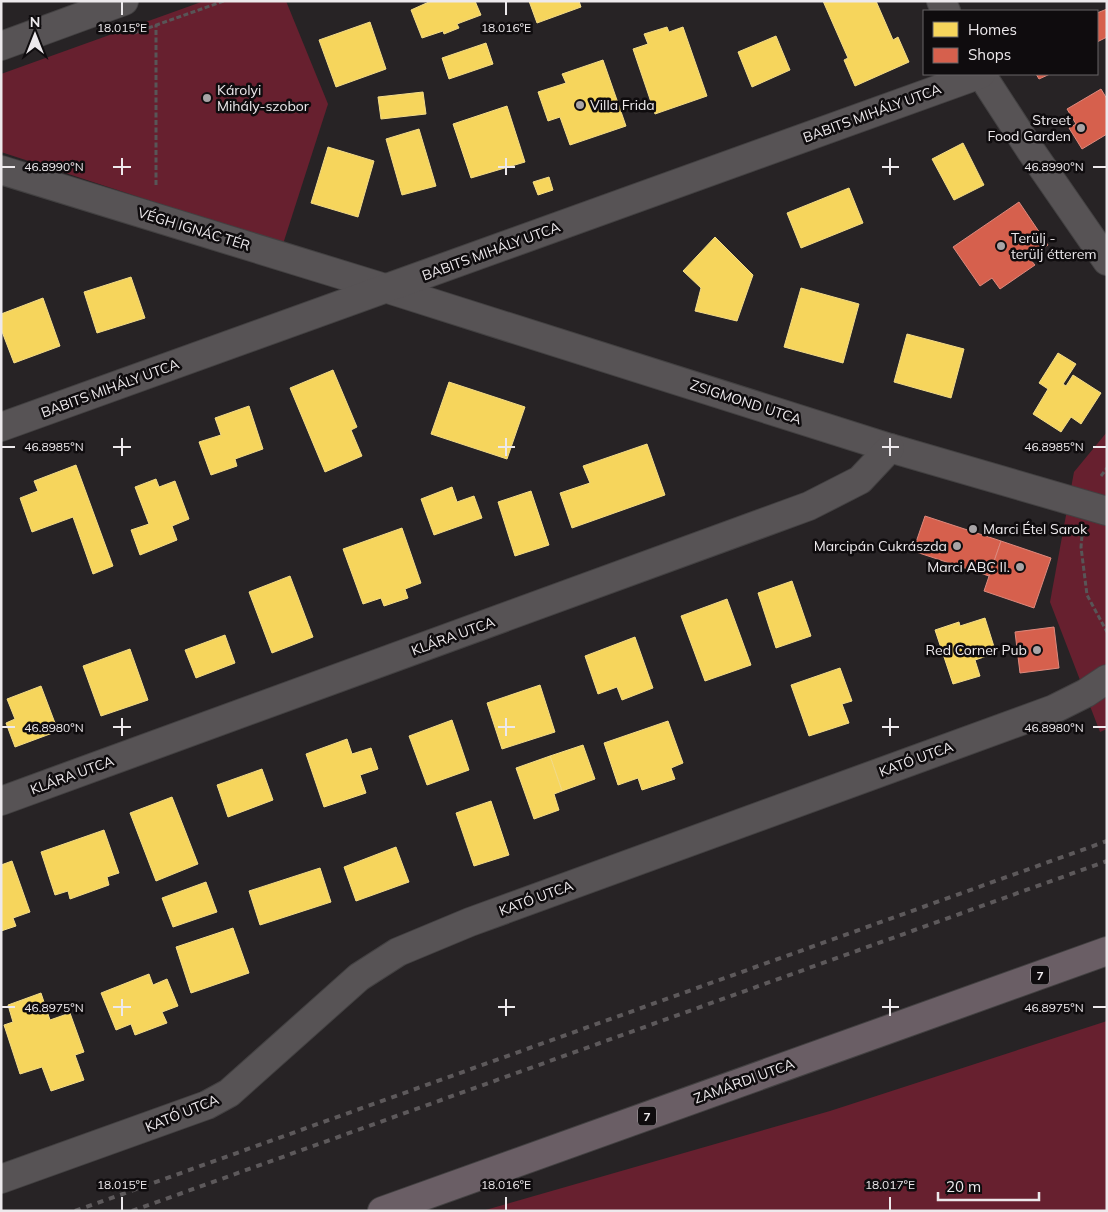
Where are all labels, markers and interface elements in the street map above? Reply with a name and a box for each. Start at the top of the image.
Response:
north arrow [10,10,60,60]
legend [923,10,1098,75]
text: N [30,13,40,31]
text: 18.015°E [97,20,147,35]
text: 18.016°E [481,20,531,35]
text: Homes [968,20,1017,39]
text: Shops [968,45,1011,64]
street label: BABITS MIHÁLY UTCA [800,79,944,146]
place label: Károlyi Mihály-szobor [217,81,310,115]
marker: Károlyi Mihály-szobor [201,92,213,104]
place label: Villa Frida [590,96,655,114]
marker: Villa Frida [574,99,586,111]
place label: Street Food Garden [988,111,1071,145]
marker: Street Food Garden [1075,122,1087,134]
text: 46.8990°N [24,159,84,174]
text: 46.8990°N [1024,159,1084,174]
street label: VÉGH IGNÁC TÉR [136,203,253,255]
street label: BABITS MIHÁLY UTCA [419,217,563,284]
place label: Terülj - terülj étterem [1011,229,1097,263]
marker: Terülj - terülj étterem [995,240,1007,252]
street label: BABITS MIHÁLY UTCA [38,354,182,421]
street label: ZSIGMOND UTCA [688,376,805,429]
text: 46.8985°N [24,439,84,454]
text: 46.8985°N [1024,439,1084,454]
place label: Marci Étel Sarok [983,520,1088,538]
marker: Marci Étel Sarok [967,523,979,535]
place label: Marcipán Cukrászda [814,537,947,555]
marker: Marcipán Cukrászda [951,540,963,552]
place label: Marci ABC II. [927,558,1010,576]
marker: Marci ABC II. [1014,561,1026,573]
street label: KLÁRA UTCA [409,612,498,659]
place label: Red Corner Pub [926,641,1027,659]
marker: Red Corner Pub [1031,644,1043,656]
text: 46.8980°N [24,720,84,735]
text: 46.8980°N [1024,720,1084,735]
street label: KATÓ UTCA [876,737,956,781]
street label: KLÁRA UTCA [28,751,117,798]
street label: KATÓ UTCA [496,876,576,920]
road number: 7 [1031,966,1049,984]
text: 46.8975°N [24,1000,84,1015]
text: 46.8975°N [1024,1000,1084,1015]
street label: ZAMÁRDI UTCA [691,1054,797,1108]
street label: KATÓ UTCA [143,1090,222,1136]
road number: 7 [638,1106,656,1126]
scale bar [938,1170,1039,1202]
text: 18.015°E [97,1177,147,1192]
text: 18.016°E [481,1177,531,1192]
text: 18.017°E [865,1177,915,1192]
text: 20 m [946,1177,981,1196]

